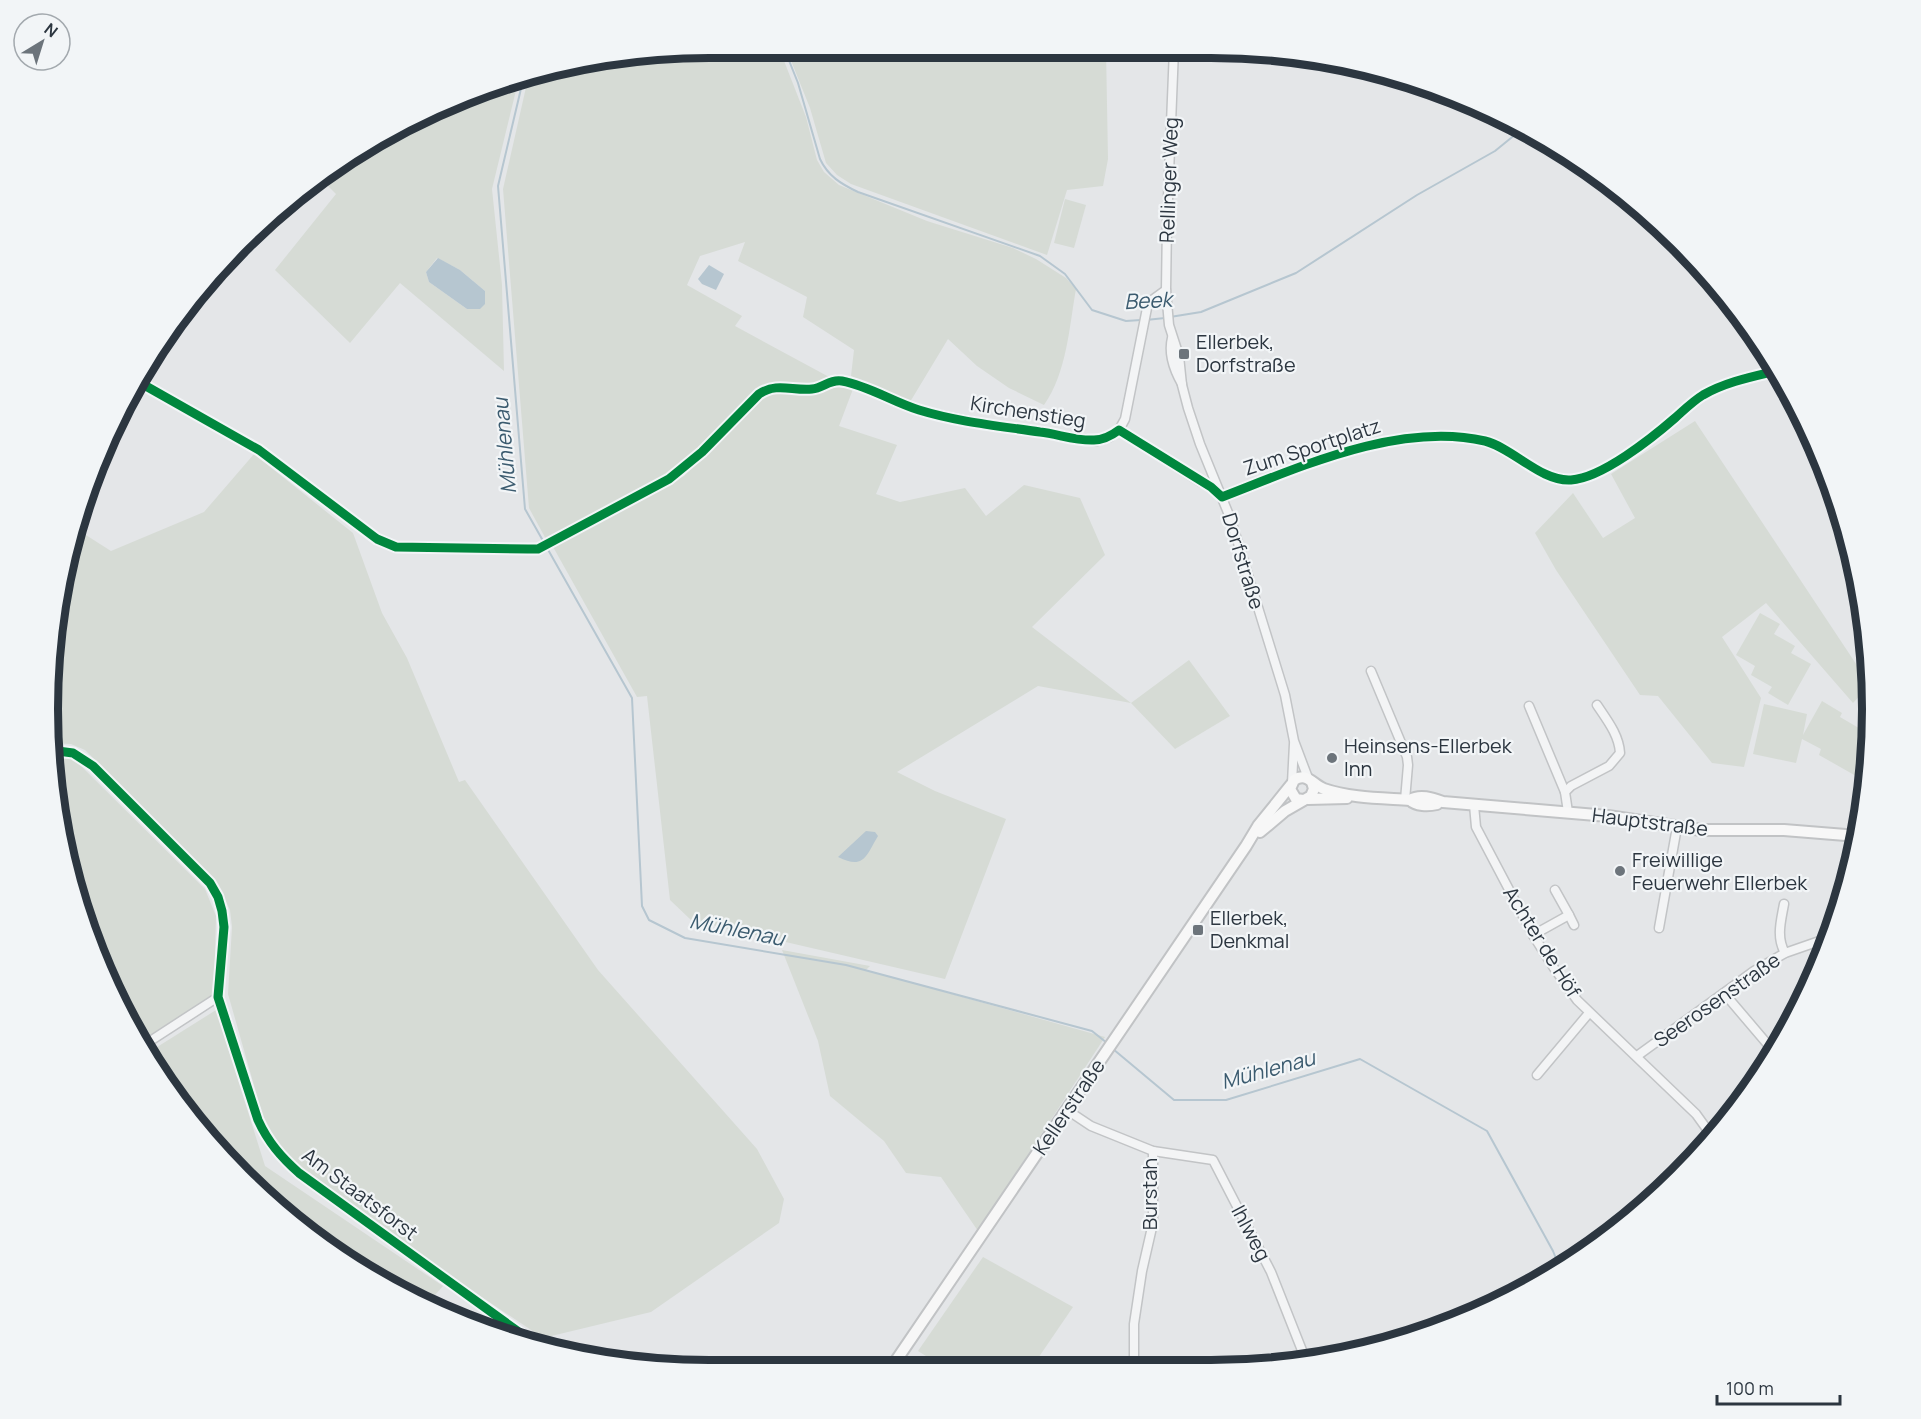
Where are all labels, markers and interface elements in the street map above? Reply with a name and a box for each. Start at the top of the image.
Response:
north arrow [12,12,72,72]
text: N [40,18,63,42]
street label: Rellinger Weg [1153,117,1184,243]
water label: Beek [1123,285,1175,315]
place label: Ellerbek, Dorfstraße [1196,328,1296,378]
marker: Ellerbek, Dorfstraße [1177,347,1191,361]
street label: Kirchenstieg [968,389,1088,434]
water label: Mühlenau [486,395,522,495]
street label: Zum Sportplatz [1240,412,1384,481]
street label: Dorfstraße [1216,509,1271,612]
place label: Heinsens-Ellerbek Inn [1344,732,1513,782]
marker: Heinsens-Ellerbek Inn [1325,751,1339,765]
street label: Hauptstraße [1591,801,1710,842]
place label: Freiwillige Feuerwehr Ellerbek [1632,846,1808,896]
marker: Freiwillige Feuerwehr Ellerbek [1613,864,1627,878]
street label: Achter de Höf [1498,881,1587,1002]
place label: Ellerbek, Denkmal [1210,904,1289,954]
water label: Mühlenau [687,906,789,952]
marker: Ellerbek, Denkmal [1191,923,1205,937]
street label: Seerosenstraße [1648,946,1785,1053]
water label: Mühlenau [1218,1043,1319,1095]
street label: Kellerstraße [1026,1053,1111,1160]
street label: Am Staatsforst [297,1141,424,1246]
street label: Burstah [1136,1158,1163,1230]
street label: Ihlweg [1226,1200,1277,1265]
scale bar [1717,1368,1840,1406]
text: 100 m [1726,1376,1774,1400]

